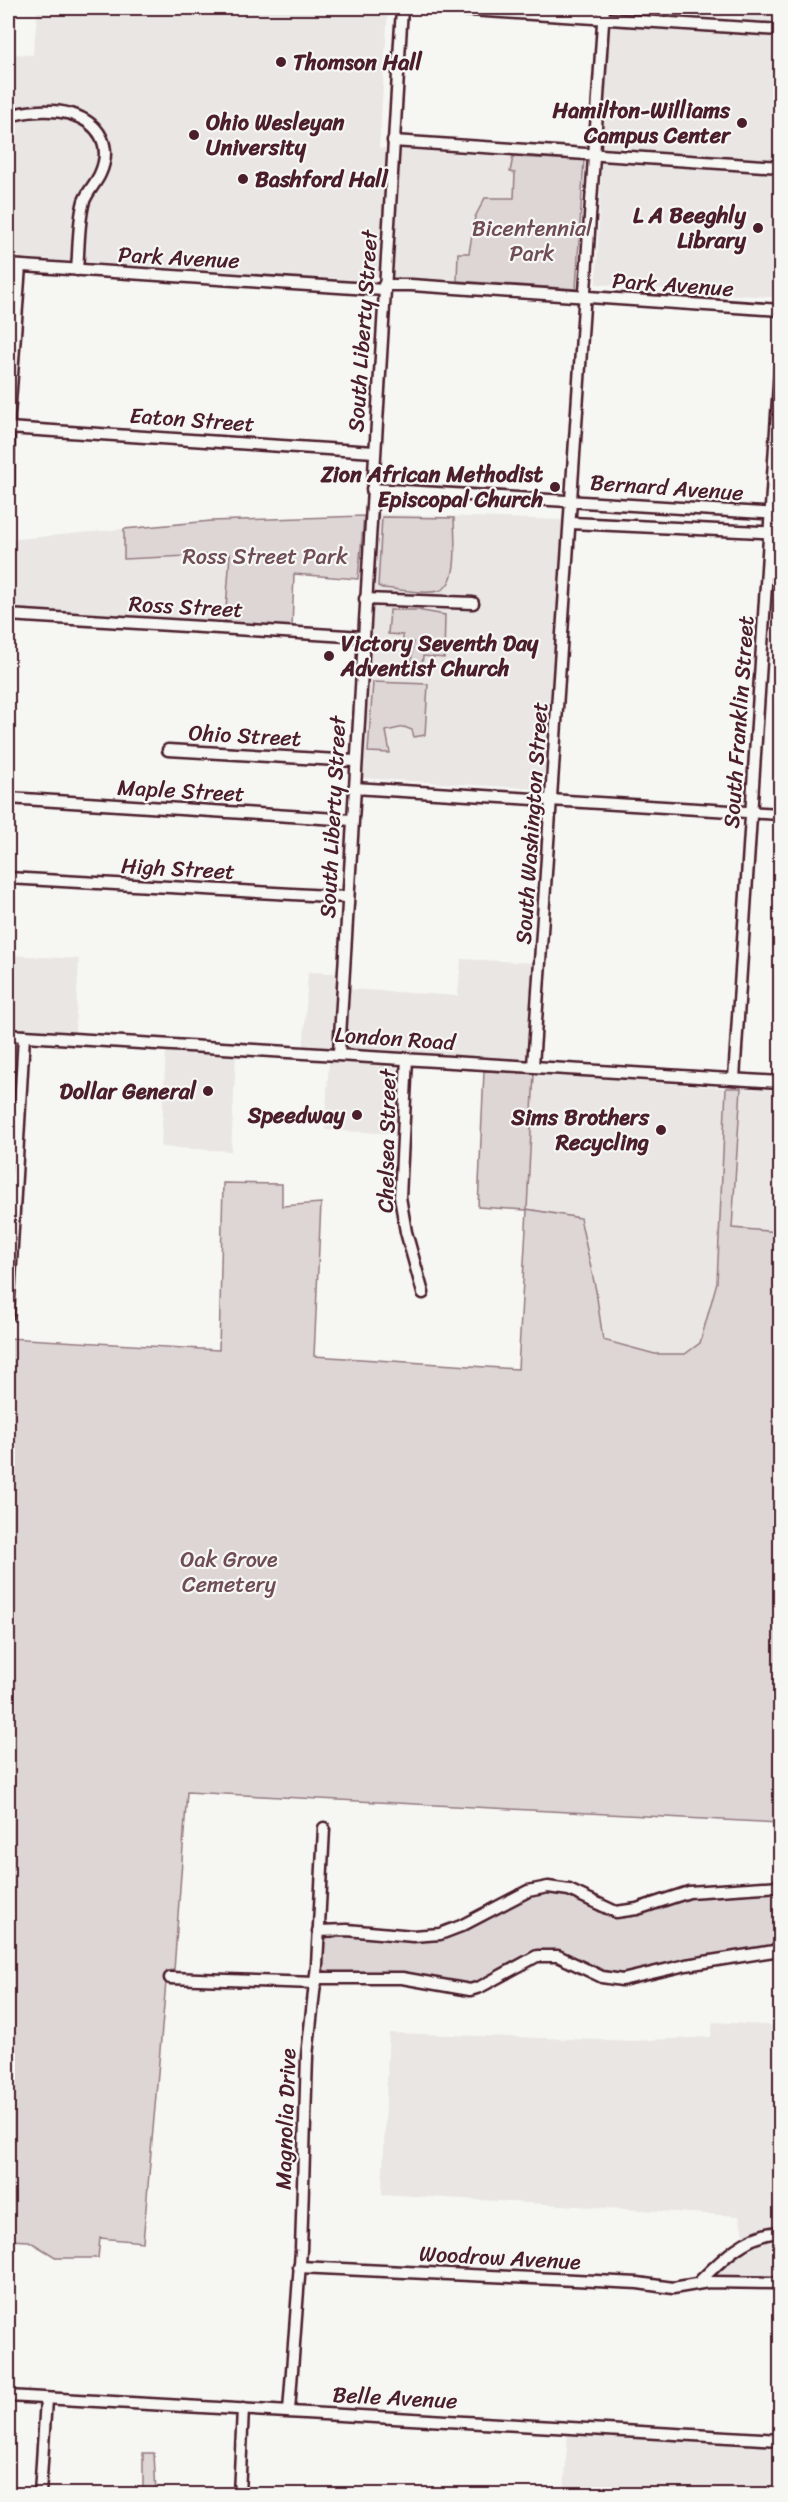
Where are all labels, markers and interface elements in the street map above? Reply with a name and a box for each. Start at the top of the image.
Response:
place label: Thomson Hall [293,43,422,82]
marker: Thomson Hall [274,55,288,69]
place label: Hamilton-Williams Campus Center [552,91,732,155]
place label: Ohio Wesleyan University [206,103,344,167]
marker: Hamilton-Williams Campus Center [735,116,749,130]
marker: Ohio Wesleyan University [187,128,201,142]
place label: Bashford Hall [255,160,390,199]
marker: Bashford Hall [236,172,250,186]
place label: L A Beeghly Library [633,196,747,260]
park label: Bicentennial Park [472,209,593,273]
marker: L A Beeghly Library [751,221,765,235]
street label: South Liberty Street [336,228,389,433]
street label: Park Avenue [117,235,241,280]
street label: Park Avenue [611,261,735,308]
street label: Eaton Street [128,396,256,443]
place label: Zion African Methodist Episcopal Church [320,455,543,519]
street label: Bernard Avenue [589,463,745,512]
marker: Zion African Methodist Episcopal Church [548,480,562,494]
park label: Ross Street Park [182,537,348,576]
street label: Ross Street [128,584,245,629]
street label: South Franklin Street [712,614,765,830]
place label: Victory Seventh Day Adventist Church [340,624,539,688]
marker: Victory Seventh Day Adventist Church [322,649,336,663]
street label: South Washington Street [504,700,559,946]
street label: Ohio Street [188,713,303,758]
street label: South Liberty Street [308,714,357,919]
street label: Maple Street [116,768,246,813]
street label: High Street [120,846,236,891]
street label: London Road [333,1015,458,1062]
street label: Chelsea Street [366,1068,407,1213]
place label: Dollar General [60,1072,197,1111]
marker: Dollar General [201,1084,215,1098]
place label: Speedway [247,1096,346,1135]
place label: Sims Brothers Recycling [510,1098,650,1162]
marker: Speedway [350,1108,364,1122]
marker: Sims Brothers Recycling [654,1123,668,1137]
park label: Oak Grove Cemetery [180,1540,278,1604]
street label: Magnolia Drive [264,2047,307,2190]
street label: Woodrow Avenue [418,2234,582,2281]
street label: Belle Avenue [332,2375,458,2420]

